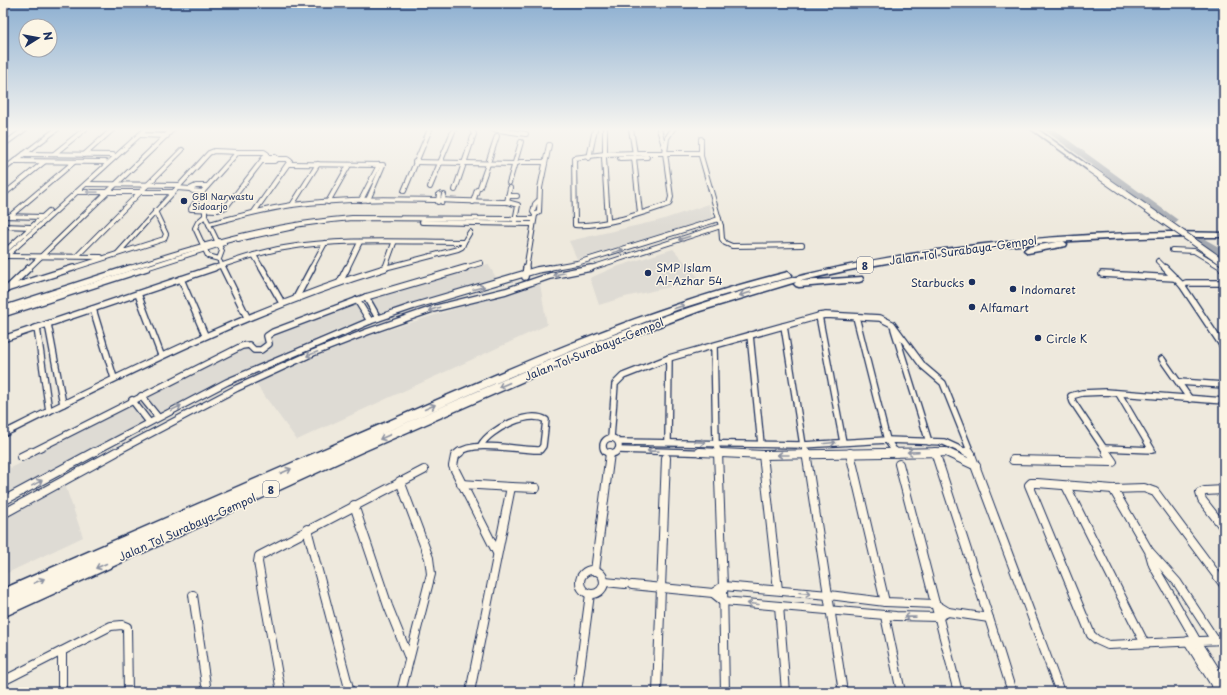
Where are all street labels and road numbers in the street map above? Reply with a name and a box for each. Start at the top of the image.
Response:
street label: Jalan Tol Surabaya–Gempol [888,231,1038,269]
road number: 8 [857,257,873,273]
street label: Jalan Tol Surabaya–Gempol [522,313,666,385]
road number: 8 [263,481,279,497]
street label: Jalan Tol Surabaya–Gempol [115,489,259,565]

